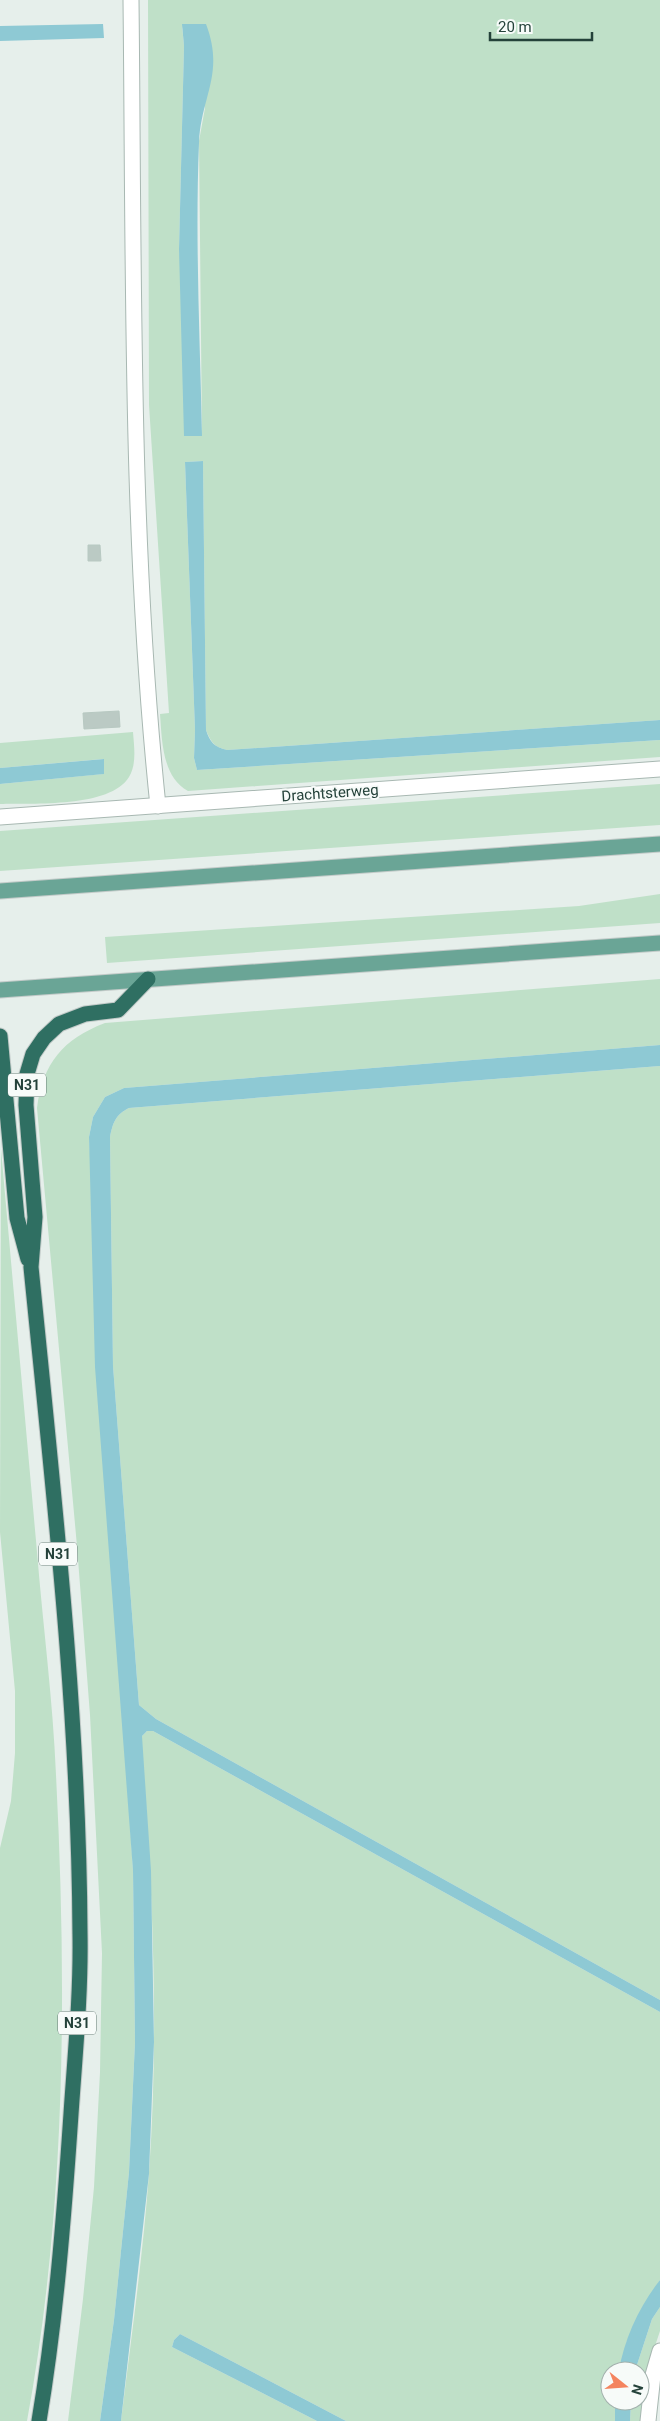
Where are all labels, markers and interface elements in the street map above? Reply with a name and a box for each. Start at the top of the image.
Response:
scale bar [490,10,592,42]
text: 20 m [498,18,532,36]
street label: Drachtsterweg [281,781,379,805]
road number: N31 [8,1074,46,1096]
road number: N31 [39,1542,77,1566]
road number: N31 [58,2012,96,2035]
north arrow [600,2361,650,2411]
text: N [628,2383,647,2397]

